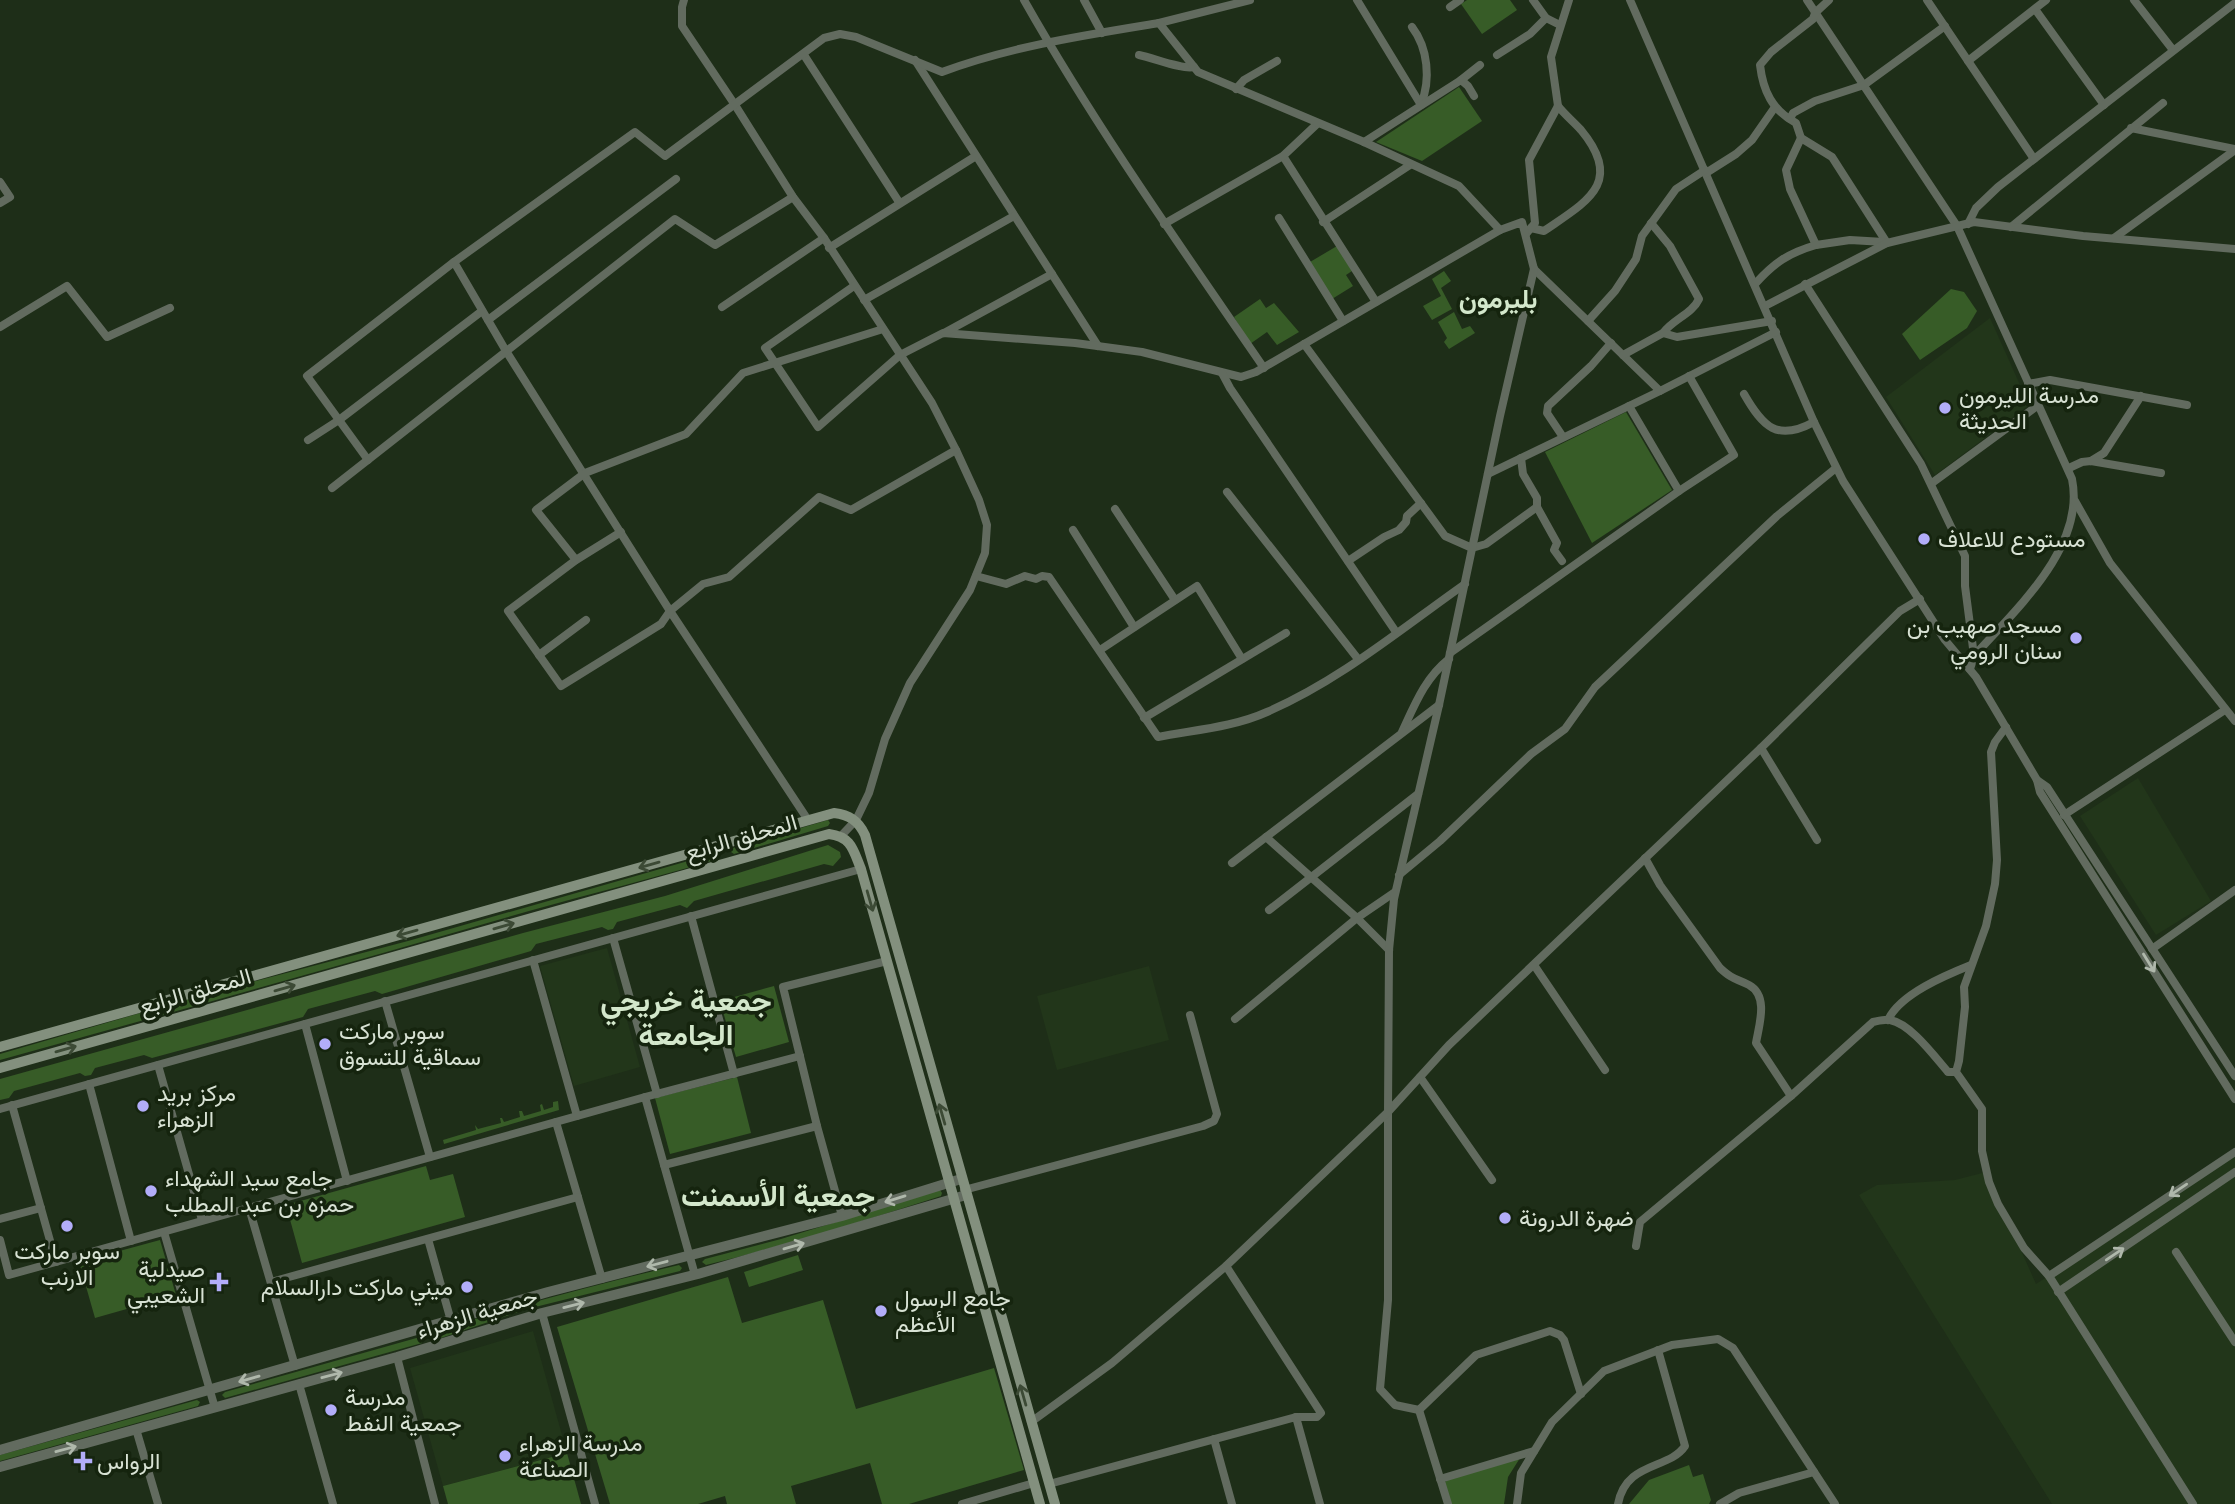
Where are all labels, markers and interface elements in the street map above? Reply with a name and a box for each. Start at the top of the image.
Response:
district label: بليرمون [1459,282,1537,316]
place label: مدرسة الليرمون الحديثة [1959,380,2099,436]
marker: مدرسة الليرمون الحديثة [1937,400,1953,416]
place label: مستودع للاعلاف [1938,524,2086,555]
marker: مستودع للاعلاف [1916,531,1932,547]
place label: مسجد صهيب بن سنان الرومي [1907,610,2062,670]
marker: مسجد صهيب بن سنان الرومي [2068,630,2084,646]
street label: المحلق الرابع [682,807,801,868]
one-way arrow [639,859,661,872]
one-way arrow [864,890,877,912]
one-way arrow [492,919,514,932]
one-way arrow [396,927,419,940]
one-way arrow [2142,953,2157,972]
street label: المحلق الرابع [136,961,255,1022]
one-way arrow [273,980,295,993]
district label: جمعية خريجي الجامعة [600,981,772,1054]
place label: سوبر ماركت سماقية للتسوق [339,1016,481,1072]
marker: سوبر ماركت سماقية للتسوق [317,1036,333,1052]
one-way arrow [54,1042,76,1055]
place label: مركز بريد الزهراء [157,1078,236,1134]
marker: مركز بريد الزهراء [135,1098,151,1114]
one-way arrow [935,1103,948,1125]
place label: جامع سيد الشهداء حمزه بن عبد المطلب [165,1163,354,1219]
district label: جمعية الأسمنت [681,1176,875,1215]
marker: جامع سيد الشهداء حمزه بن عبد المطلب [143,1183,159,1199]
one-way arrow [2169,1183,2188,1197]
one-way arrow [885,1194,907,1206]
place label: ضهرة الدرونة [1519,1203,1634,1233]
marker: ضهرة الدرونة [1497,1210,1513,1226]
marker: سوبر ماركت الارنب [59,1218,75,1234]
place label: سوبر ماركت الارنب [14,1236,120,1292]
one-way arrow [783,1239,805,1252]
one-way arrow [2105,1246,2124,1261]
place label: صيدلية الشعيبي [127,1254,205,1314]
one-way arrow [646,1258,669,1271]
place label: ميني ماركت دارالسلام [261,1272,453,1306]
marker: صيدلية الشعيبي [211,1274,227,1290]
marker: ميني ماركت دارالسلام [459,1279,475,1295]
street label: جمعية الزهراء [413,1280,541,1346]
place label: جامع الرسول الأعظم [895,1283,1011,1339]
one-way arrow [562,1298,585,1311]
marker: جامع الرسول الأعظم [873,1303,889,1319]
one-way arrow [321,1367,343,1380]
one-way arrow [239,1373,261,1386]
place label: مدرسة جمعية النفط [345,1382,462,1438]
one-way arrow [1015,1384,1028,1406]
marker: مدرسة جمعية النفط [323,1402,339,1418]
place label: مدرسة الزهراء الصناعة [519,1428,643,1484]
one-way arrow [55,1441,77,1454]
place label: الرواس [97,1446,160,1476]
marker: مدرسة الزهراء الصناعة [497,1448,513,1464]
marker: الرواس [75,1453,91,1469]

